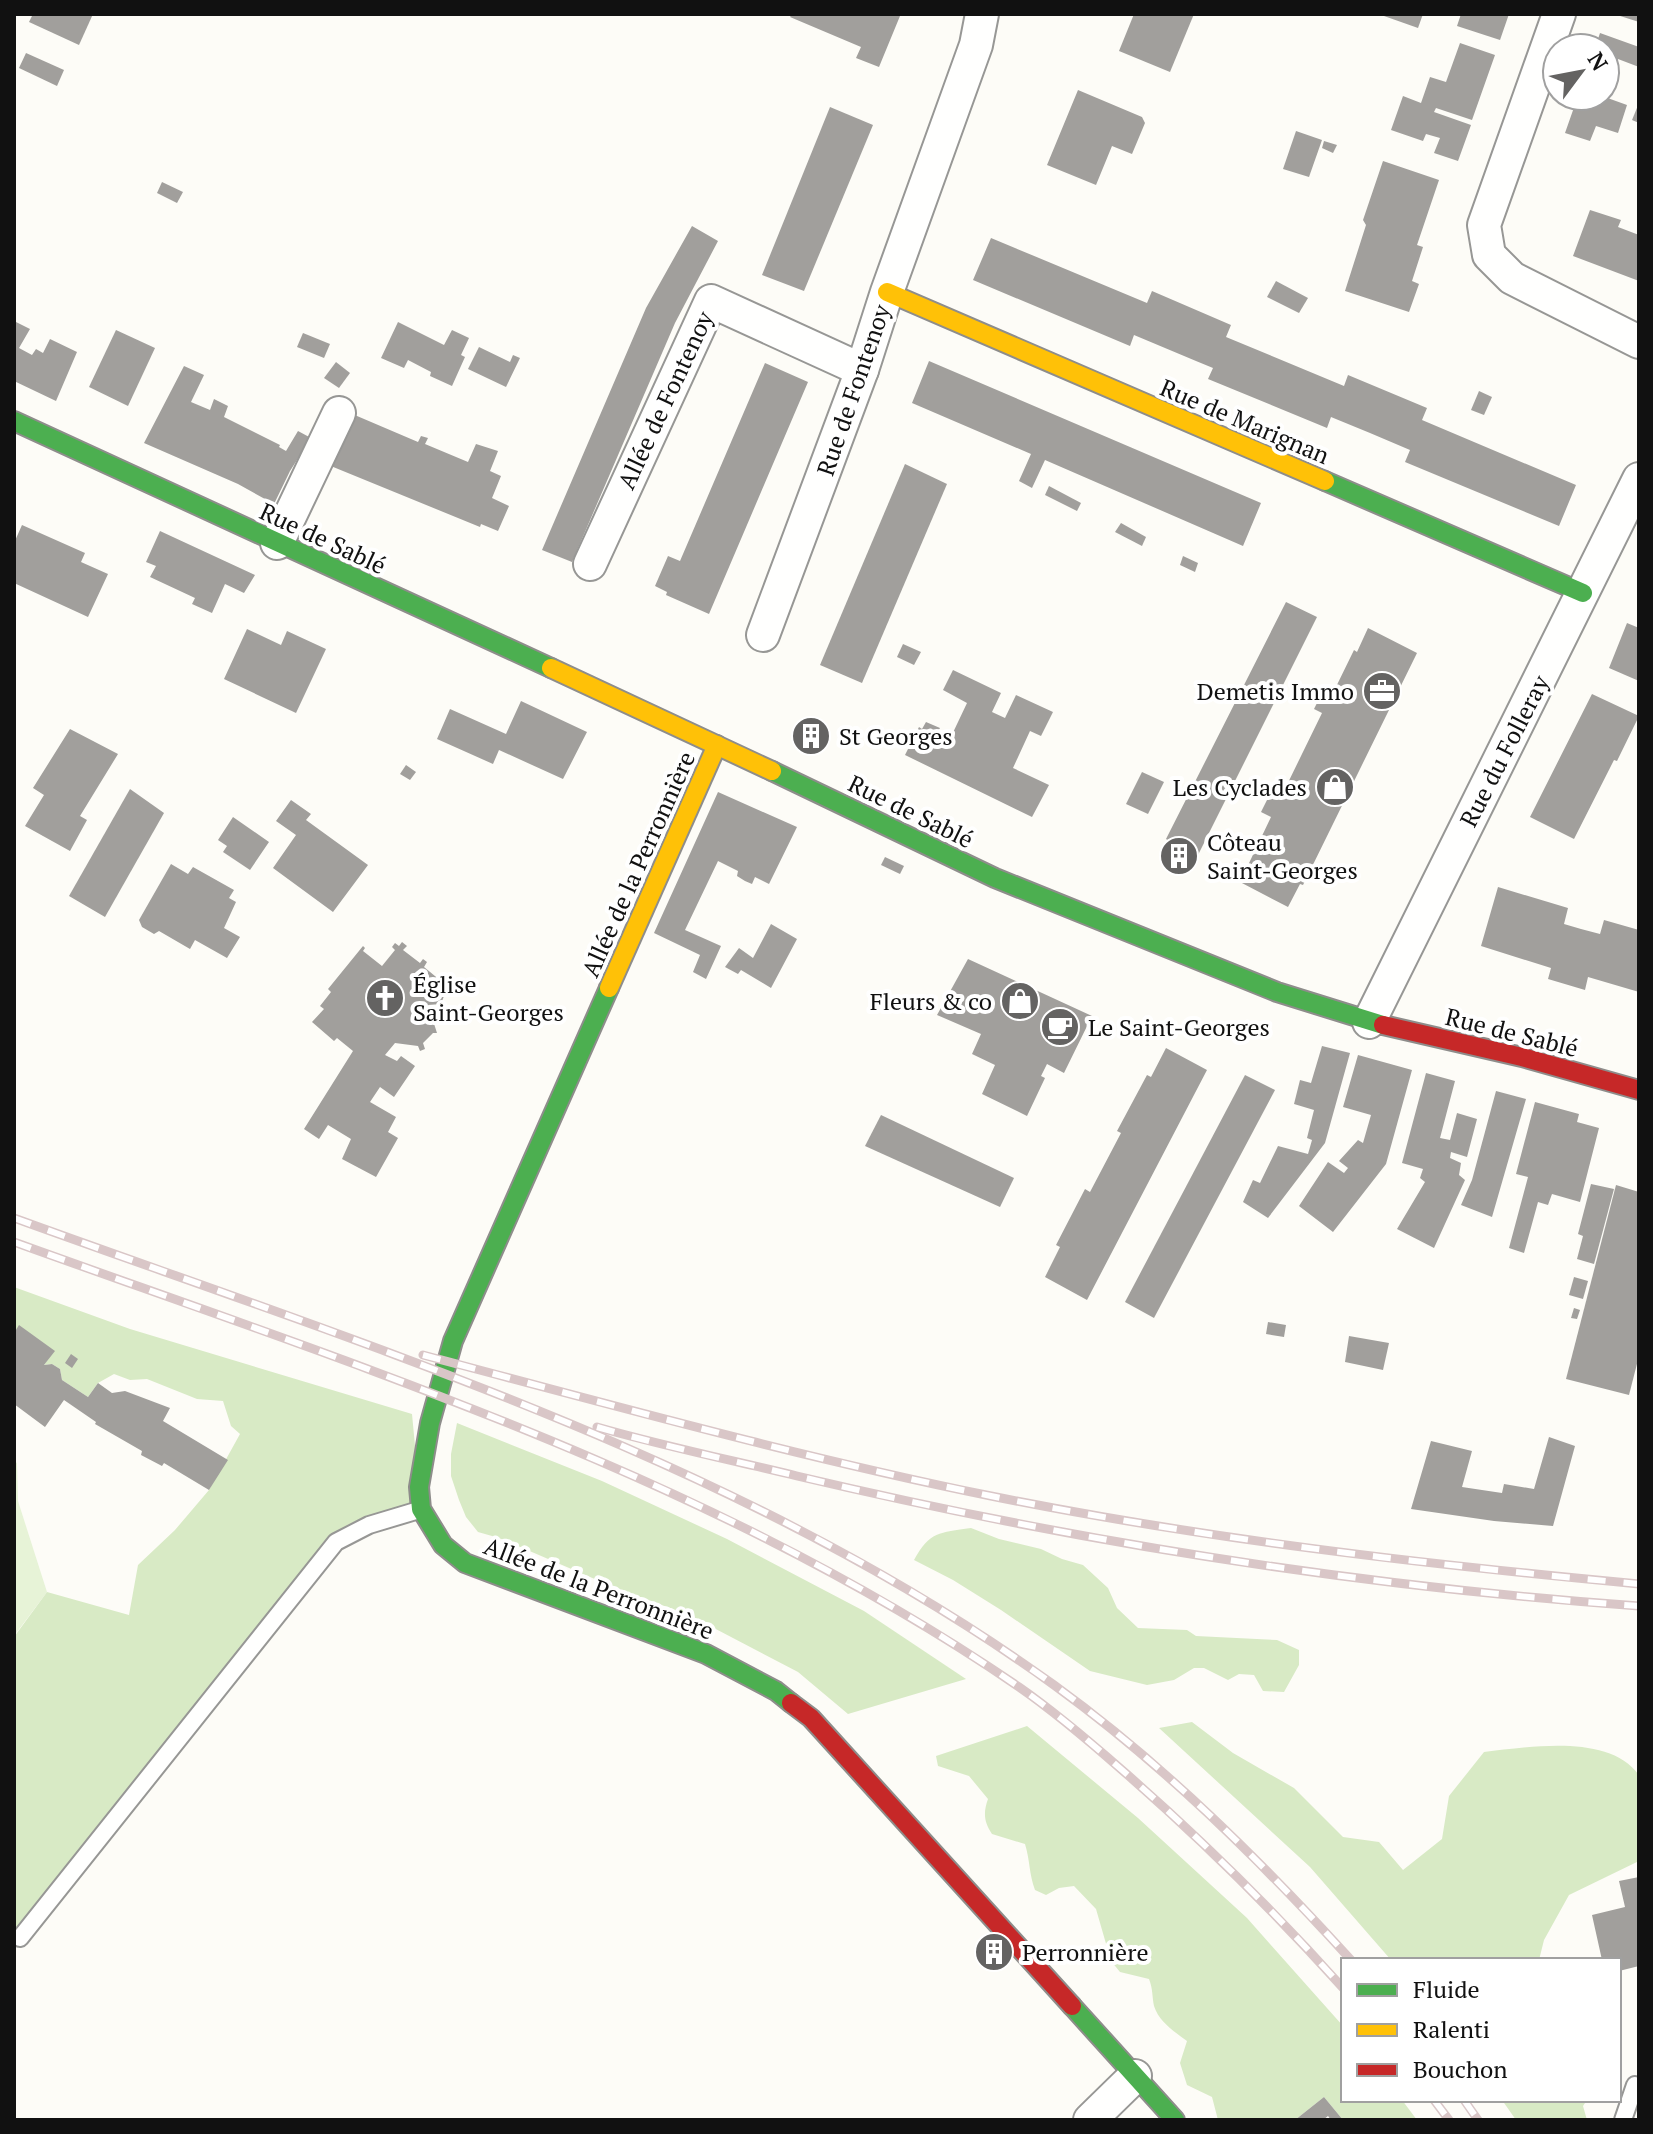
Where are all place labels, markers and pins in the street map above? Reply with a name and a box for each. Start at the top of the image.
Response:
office icon: Demetis Immo [1361,670,1403,712]
place label: Demetis Immo [1197,675,1354,707]
building icon: St Georges [790,715,832,757]
place label: St Georges [839,720,953,752]
shop icon: Les Cyclades [1314,766,1356,808]
place label: Les Cyclades [1173,771,1307,803]
place label: Côteau Saint-Georges [1207,826,1358,886]
building icon: Côteau Saint-Georges [1158,835,1200,877]
place label: Église Saint-Georges [413,968,564,1028]
church icon: Église Saint-Georges [364,977,406,1019]
shop icon: Fleurs & co [999,980,1041,1022]
place label: Fleurs & co [870,985,992,1017]
cafe icon: Le Saint-Georges [1039,1006,1081,1048]
place label: Le Saint-Georges [1088,1011,1270,1043]
building icon: Perronnière [973,1931,1015,1973]
place label: Perronnière [1022,1936,1148,1968]

